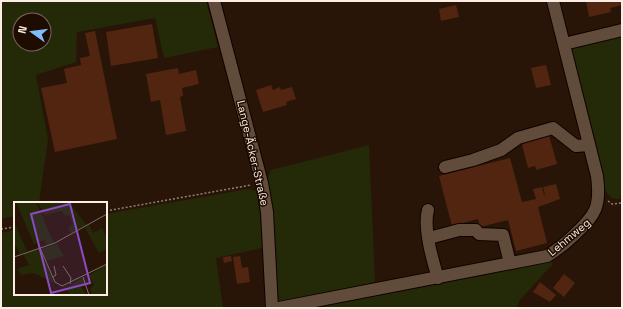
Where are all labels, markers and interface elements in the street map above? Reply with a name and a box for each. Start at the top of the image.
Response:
north arrow [12,12,52,52]
text: N [15,24,30,35]
street label: Lange-Äcker-Straße [234,99,272,207]
inset map [14,202,107,295]
street label: Lehmweg [545,215,593,259]

